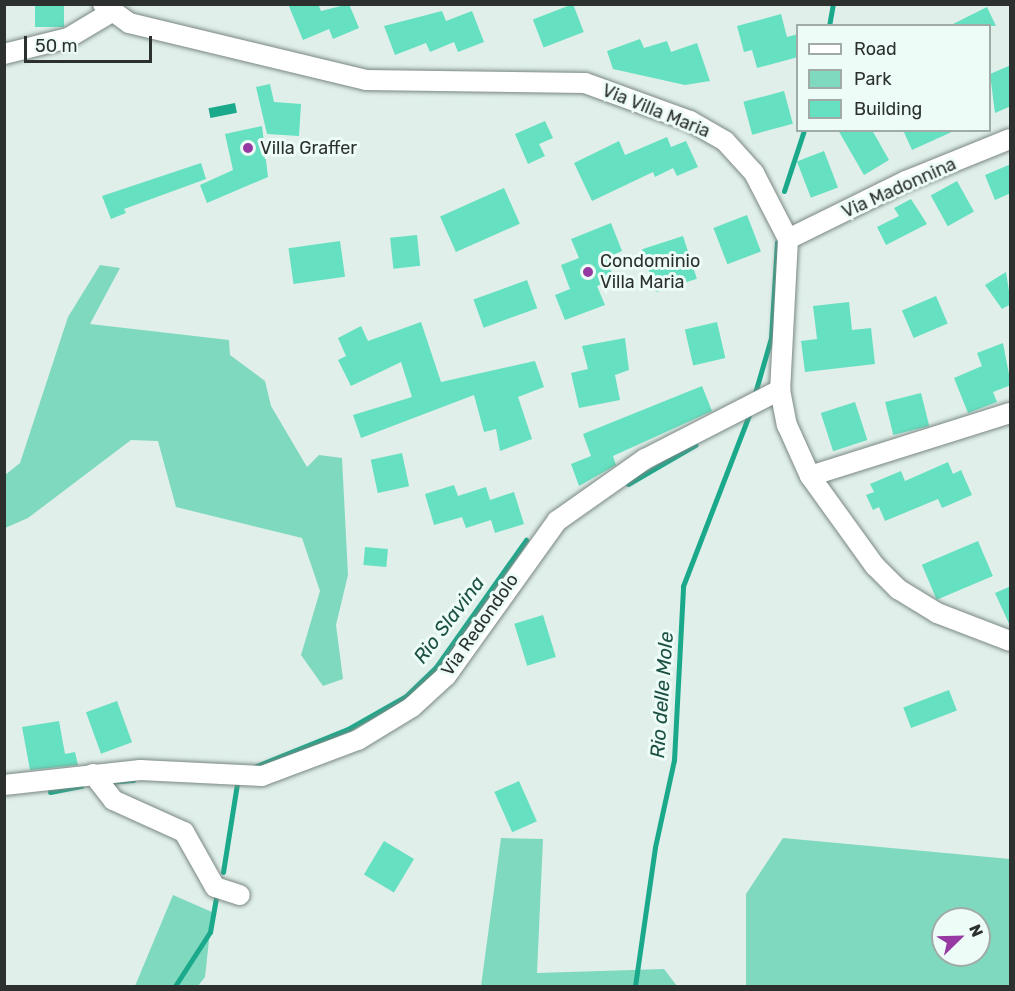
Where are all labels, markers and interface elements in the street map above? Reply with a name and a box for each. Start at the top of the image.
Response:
scale bar [27,24,154,62]
legend [796,24,991,132]
text: 50 m [35,35,78,57]
text: Road [854,38,897,60]
text: Park [854,68,891,90]
street label: Via Villa Maria [599,79,713,143]
text: Building [854,98,922,120]
place label: Villa Graffer [260,137,357,159]
marker: Villa Graffer [241,141,255,155]
street label: Via Madonnina [839,153,959,223]
place label: Condominio Villa Maria [600,251,700,294]
marker: Condominio Villa Maria [581,265,595,279]
street label: Via Redondolo [437,570,523,680]
water label: Rio Slavina [408,572,490,668]
water label: Rio delle Mole [646,631,678,759]
north arrow [931,907,991,967]
text: N [965,922,987,940]

